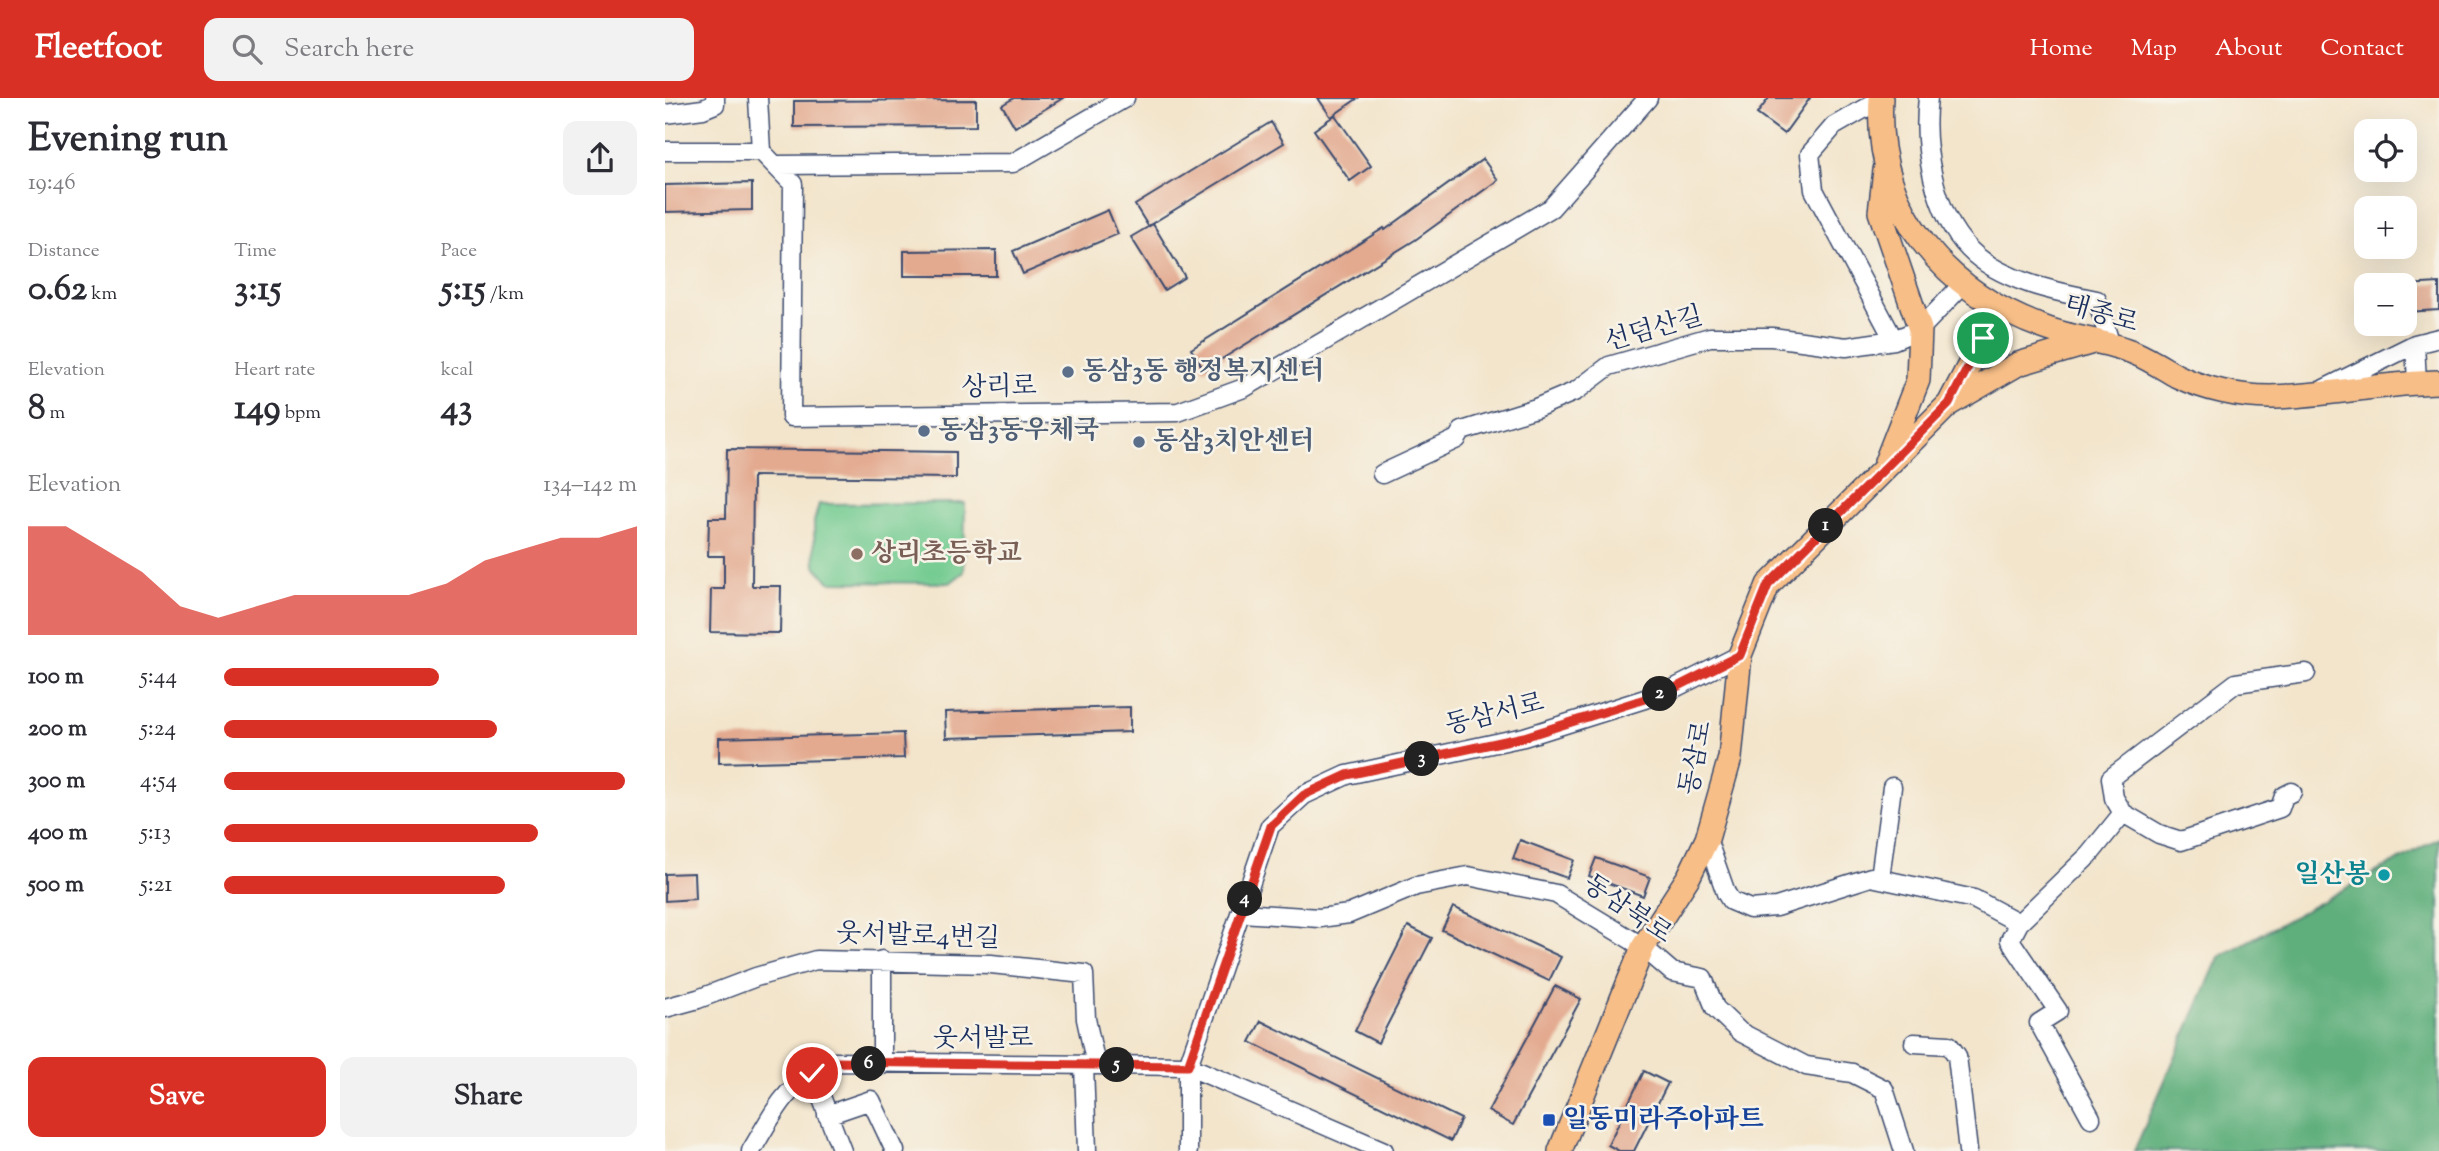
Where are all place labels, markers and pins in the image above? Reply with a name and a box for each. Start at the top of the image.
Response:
pin [1953,308,2013,368]
place label: 동삼3동 행정복지센터 [1082,354,1324,391]
marker: 동삼3동 행정복지센터 [1060,364,1076,380]
place label: 동삼3동우체국 [938,413,1099,450]
marker: 동삼3동우체국 [916,423,932,439]
place label: 동삼3치안센터 [1153,424,1314,461]
marker: 동삼3치안센터 [1131,434,1147,450]
pin: 1 [1809,508,1843,544]
place label: 상리초등학교 [871,536,1022,573]
marker: 상리초등학교 [849,546,865,562]
pin: 2 [1643,676,1677,712]
pin: 3 [1405,742,1439,776]
place label: 일산봉 [2295,857,2370,894]
marker: 일산봉 [2376,867,2392,883]
pin: 4 [1227,882,1263,916]
pin [782,1043,842,1103]
pin: 6 [851,1046,887,1082]
pin: 5 [1099,1048,1135,1082]
place label: 일동미라주아파트 [1563,1102,1764,1139]
marker: 일동미라주아파트 [1541,1112,1557,1128]

